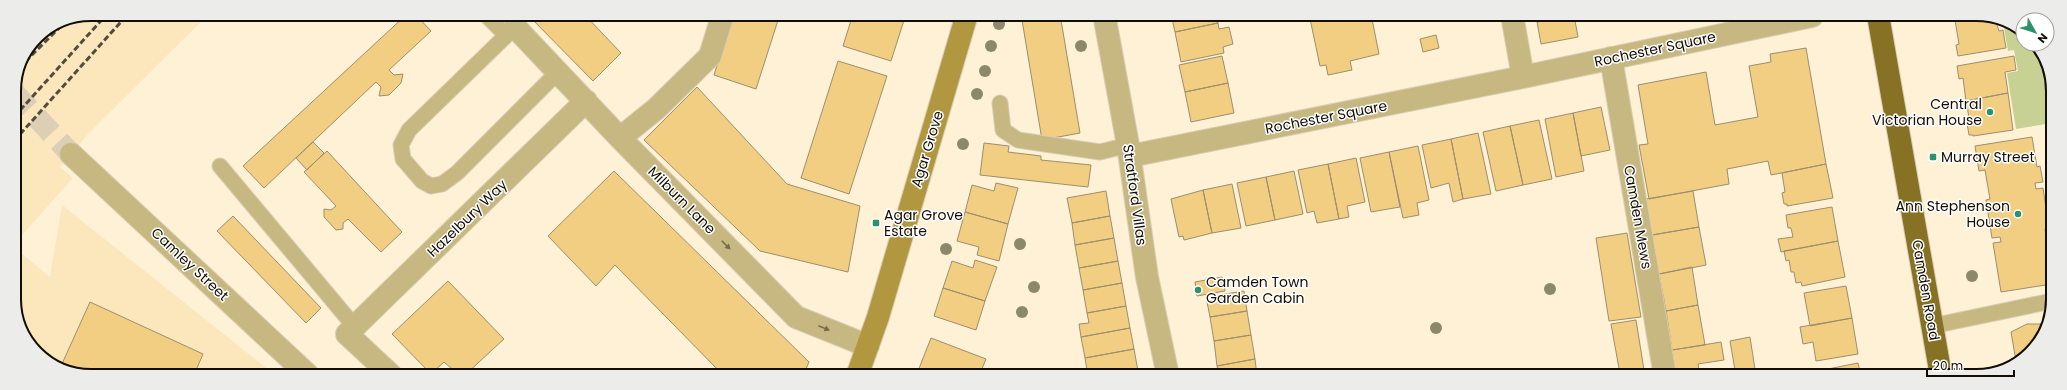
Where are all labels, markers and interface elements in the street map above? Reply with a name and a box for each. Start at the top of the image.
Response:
north arrow [2015,12,2055,52]
street label: Rochester Square [1592,26,1718,72]
text: N [2034,30,2052,47]
place label: Central Victorian House [1872,94,1982,130]
street label: Rochester Square [1263,95,1389,139]
marker: Central Victorian House [1985,107,1995,117]
street label: Agar Grove [906,108,948,190]
street label: Stratford Villas [1118,143,1152,247]
place label: Murray Street [1941,147,2035,167]
marker: Murray Street [1928,152,1938,162]
street label: Milburn Lane [644,162,721,239]
street label: Camden Mews [1619,164,1657,270]
street label: Hazelbury Way [423,175,511,261]
place label: Ann Stephenson House [1896,196,2010,232]
place label: Agar Grove Estate [884,205,963,241]
marker: Ann Stephenson House [2013,209,2023,219]
marker: Agar Grove Estate [871,218,881,228]
street label: Camley Street [147,223,233,305]
street label: Camden Road [1907,238,1945,342]
one-way arrow [721,240,731,250]
place label: Camden Town Garden Cabin [1206,272,1309,308]
marker: Camden Town Garden Cabin [1193,285,1203,295]
one-way arrow [819,325,830,331]
scale bar [1927,352,2014,378]
text: 20 m [1933,357,1963,374]

